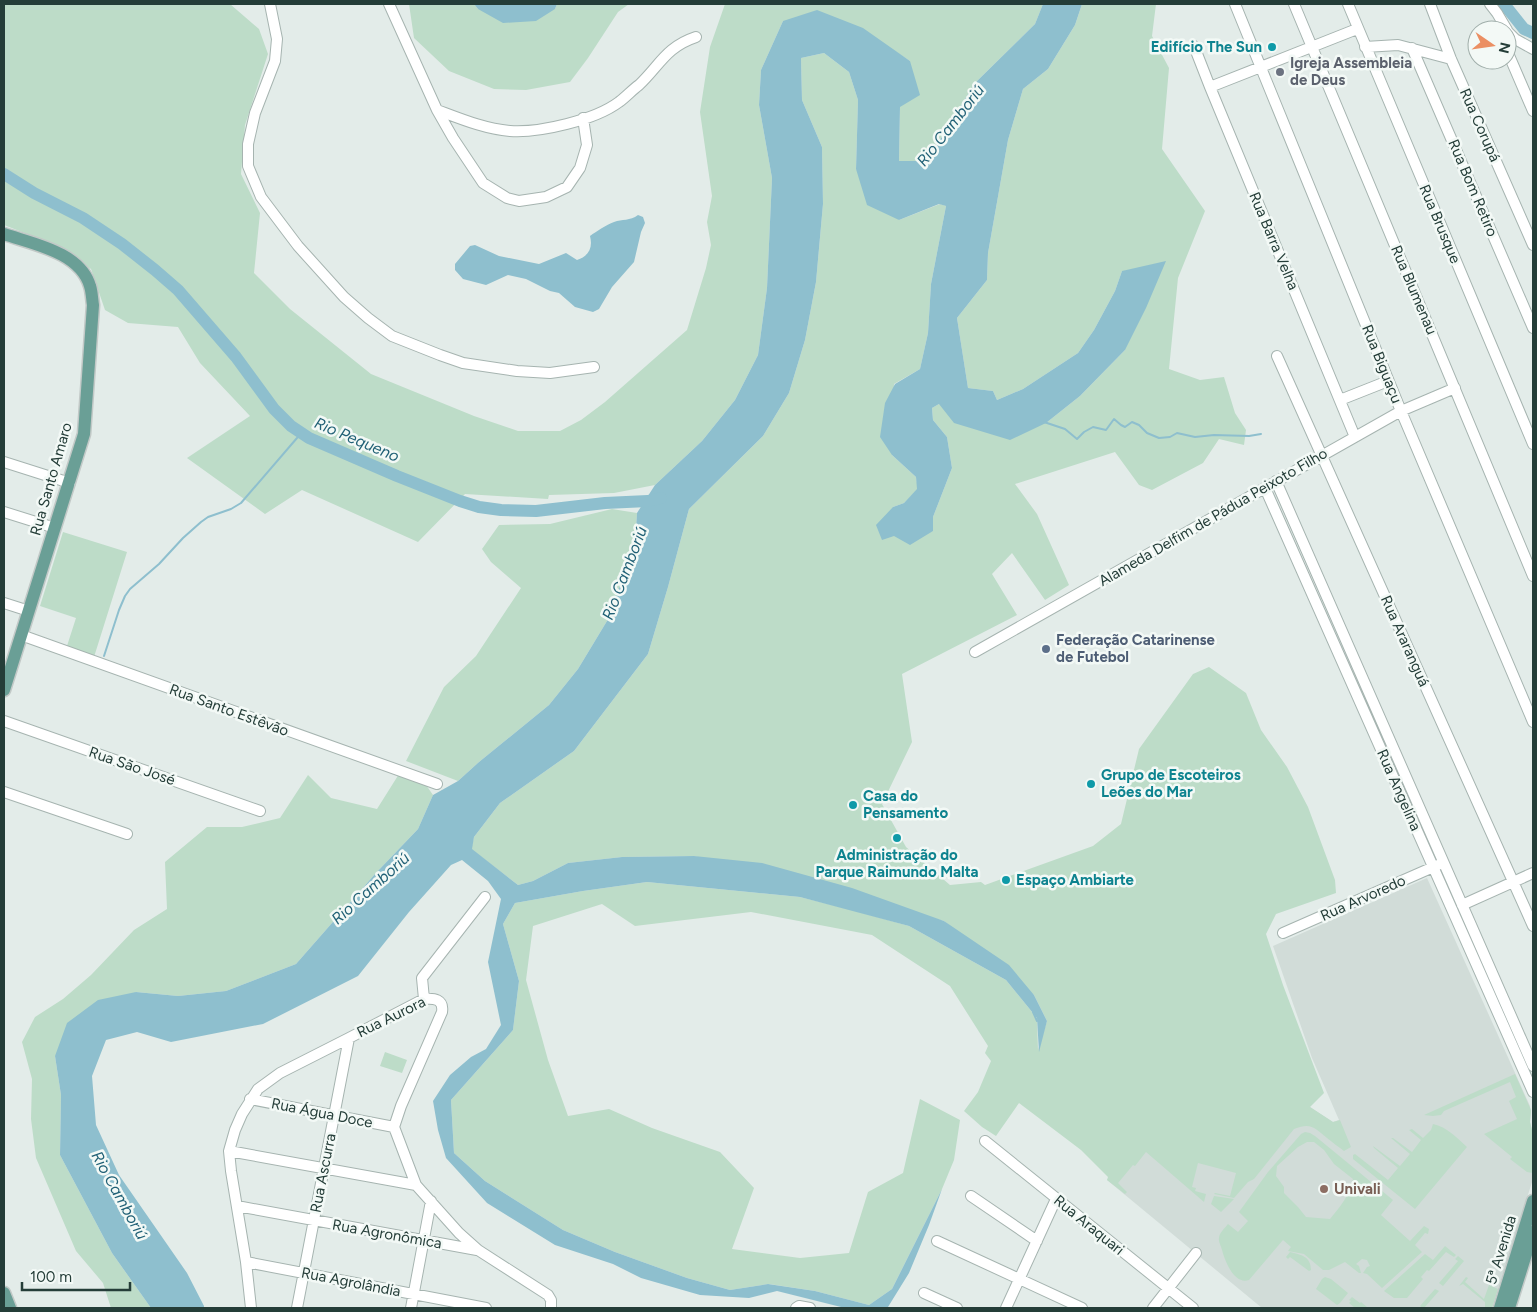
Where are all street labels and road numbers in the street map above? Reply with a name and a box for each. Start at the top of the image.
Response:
street label: Rua Corupá [1456,85,1504,165]
street label: Rua Bom Retiro [1444,137,1502,240]
street label: Rua Brusque [1415,182,1465,266]
street label: Rua Barra Velha [1245,189,1303,293]
street label: Rua Blumenau [1387,243,1441,337]
street label: Rua Biguaçu [1358,322,1406,406]
street label: Rua Santo Amaro [26,420,76,538]
street label: Alameda Delfim de Pádua Peixoto Filho [1096,444,1331,590]
street label: Rua Araranguá [1377,593,1433,689]
street label: Rua Santo Estêvão [167,680,291,740]
street label: Rua São José [87,743,177,789]
street label: Rua Angelina [1373,746,1425,834]
street label: Rua Arvoredo [1318,871,1409,925]
street label: Rua Aurora [354,993,428,1041]
street label: Rua Água Doce [270,1094,374,1132]
street label: Rua Ascurra [306,1132,340,1214]
street label: Rua Araquari [1050,1191,1128,1259]
street label: 5ª Avenida [1482,1213,1520,1287]
street label: Rua Agronômica [331,1216,443,1252]
street label: Rua Agrolândia [300,1264,402,1300]

